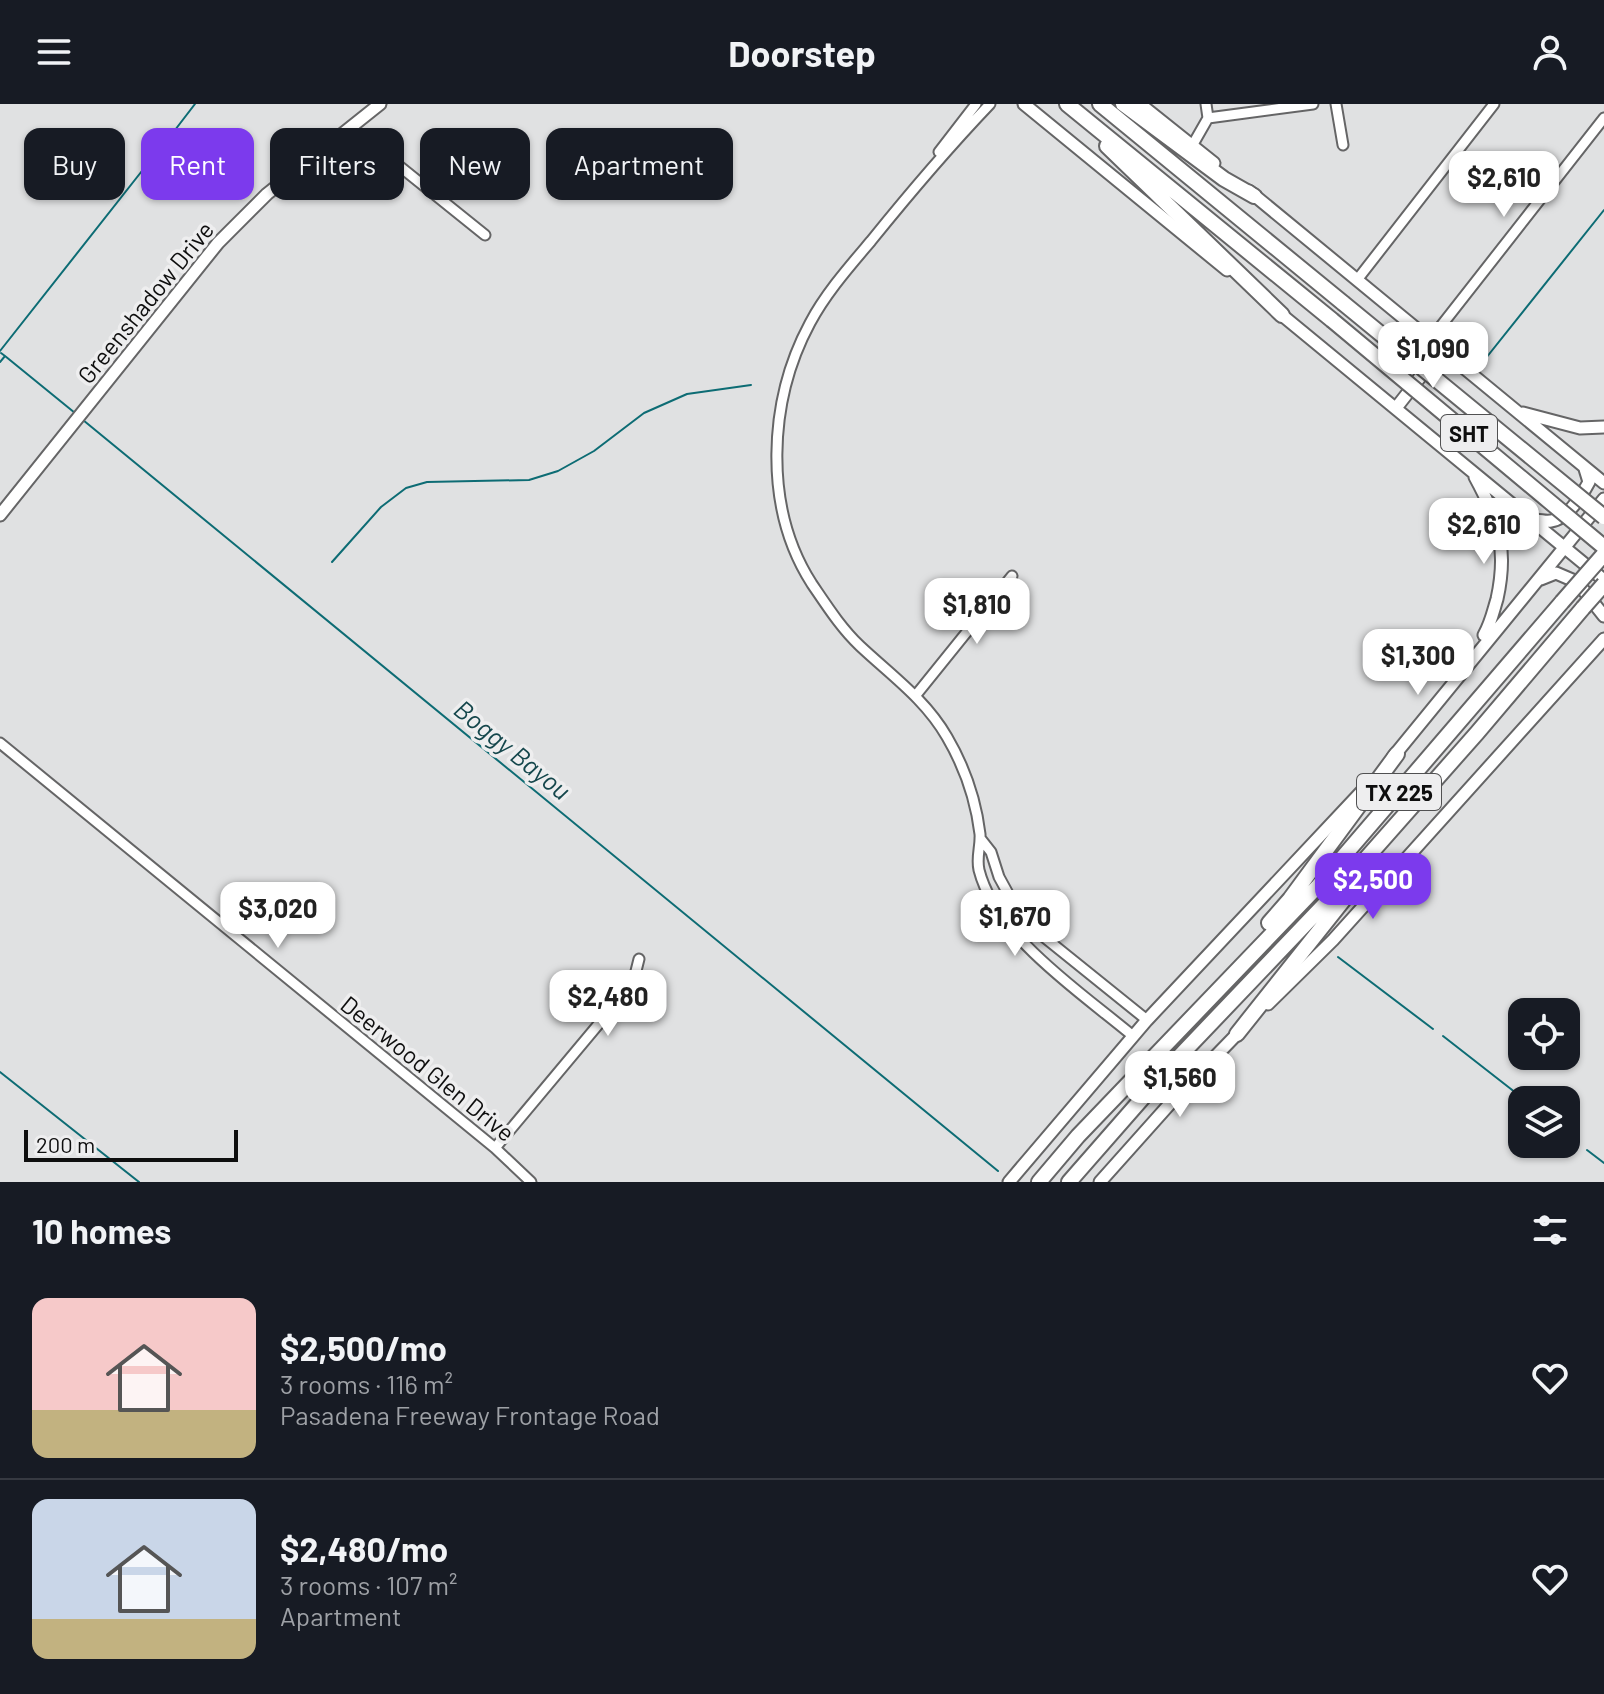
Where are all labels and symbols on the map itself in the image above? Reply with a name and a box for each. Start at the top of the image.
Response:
pin: $2,610 [1439,151,1569,219]
street label: Greenshadow Drive [71,215,219,389]
pin: $1,090 [1368,322,1498,390]
road number: SHT [1441,415,1497,451]
pin: $2,610 [1419,498,1549,566]
pin: $1,810 [912,578,1042,646]
pin: $1,300 [1353,629,1483,697]
water label: Boggy Bayou [449,693,577,805]
road number: TX 225 [1357,774,1441,810]
pin: $2,500 [1308,853,1438,921]
pin: $3,020 [213,882,343,950]
pin: $1,670 [950,890,1080,958]
pin: $2,480 [543,970,673,1038]
street label: Deerwood Glen Drive [335,989,521,1147]
pin: $1,560 [1115,1051,1245,1119]
scale bar [24,1126,238,1162]

